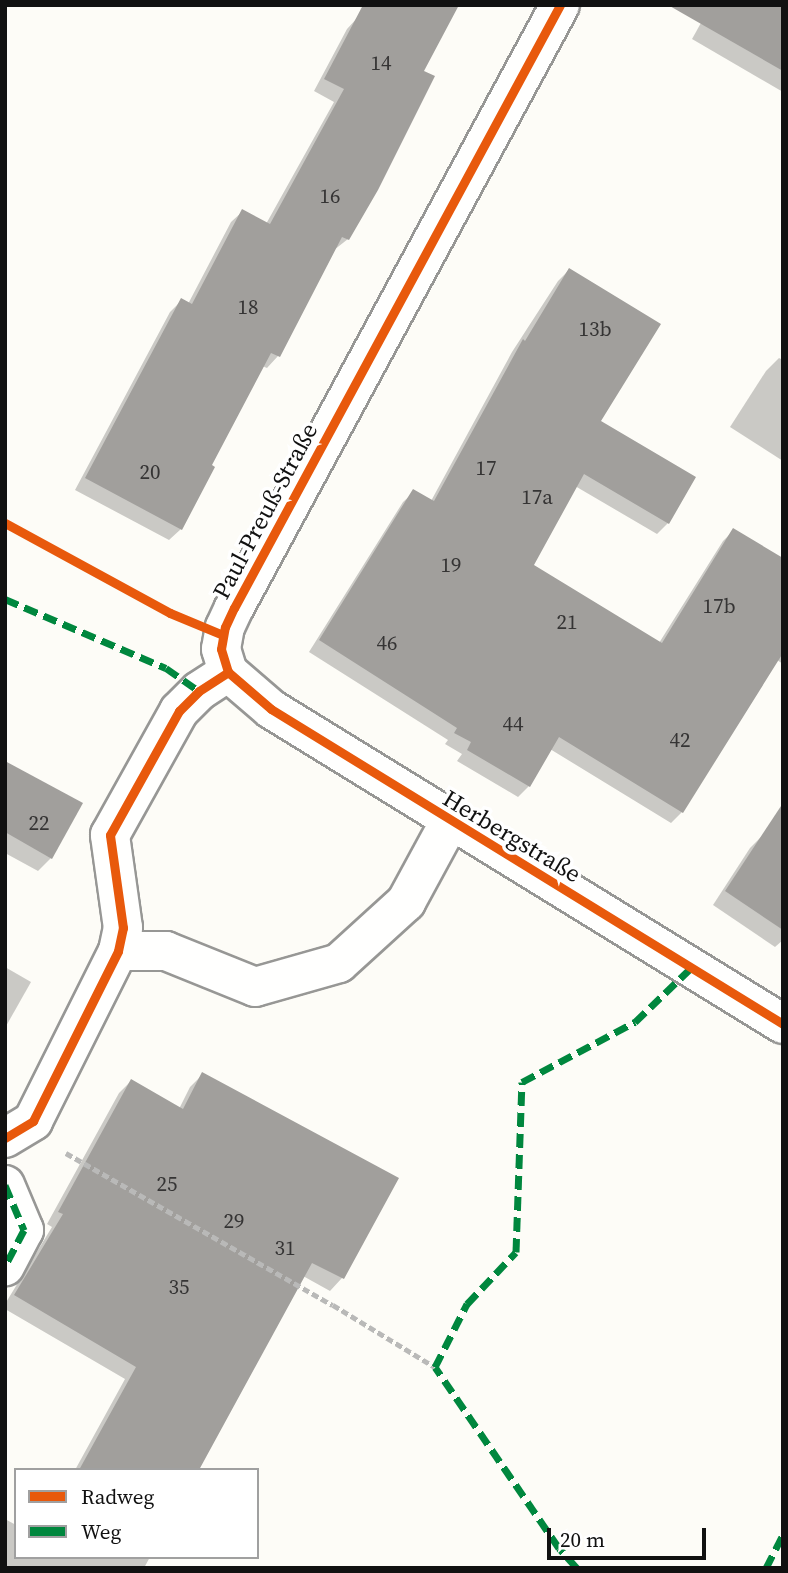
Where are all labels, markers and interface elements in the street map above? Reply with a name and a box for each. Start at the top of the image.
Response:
house number: 14 [371,50,391,76]
house number: 16 [320,183,340,209]
house number: 18 [238,294,258,320]
house number: 13b [578,316,612,342]
street label: Paul-Preuß-Straße [206,418,324,604]
house number: 17 [476,455,496,481]
house number: 20 [140,459,160,485]
house number: 17a [521,484,553,510]
house number: 19 [441,552,461,578]
house number: 17b [702,593,736,619]
house number: 21 [557,609,577,635]
house number: 46 [377,630,397,656]
house number: 44 [503,711,523,737]
house number: 42 [670,727,690,753]
street label: Herbergstraße [438,784,586,888]
house number: 22 [29,810,49,836]
house number: 25 [157,1171,177,1197]
house number: 29 [224,1208,244,1234]
house number: 31 [275,1235,295,1261]
house number: 35 [169,1274,189,1300]
legend [14,1468,259,1559]
text: Radweg [81,1482,154,1511]
scale bar [550,1514,709,1558]
text: Weg [81,1517,121,1546]
text: 20 m [560,1525,605,1554]

